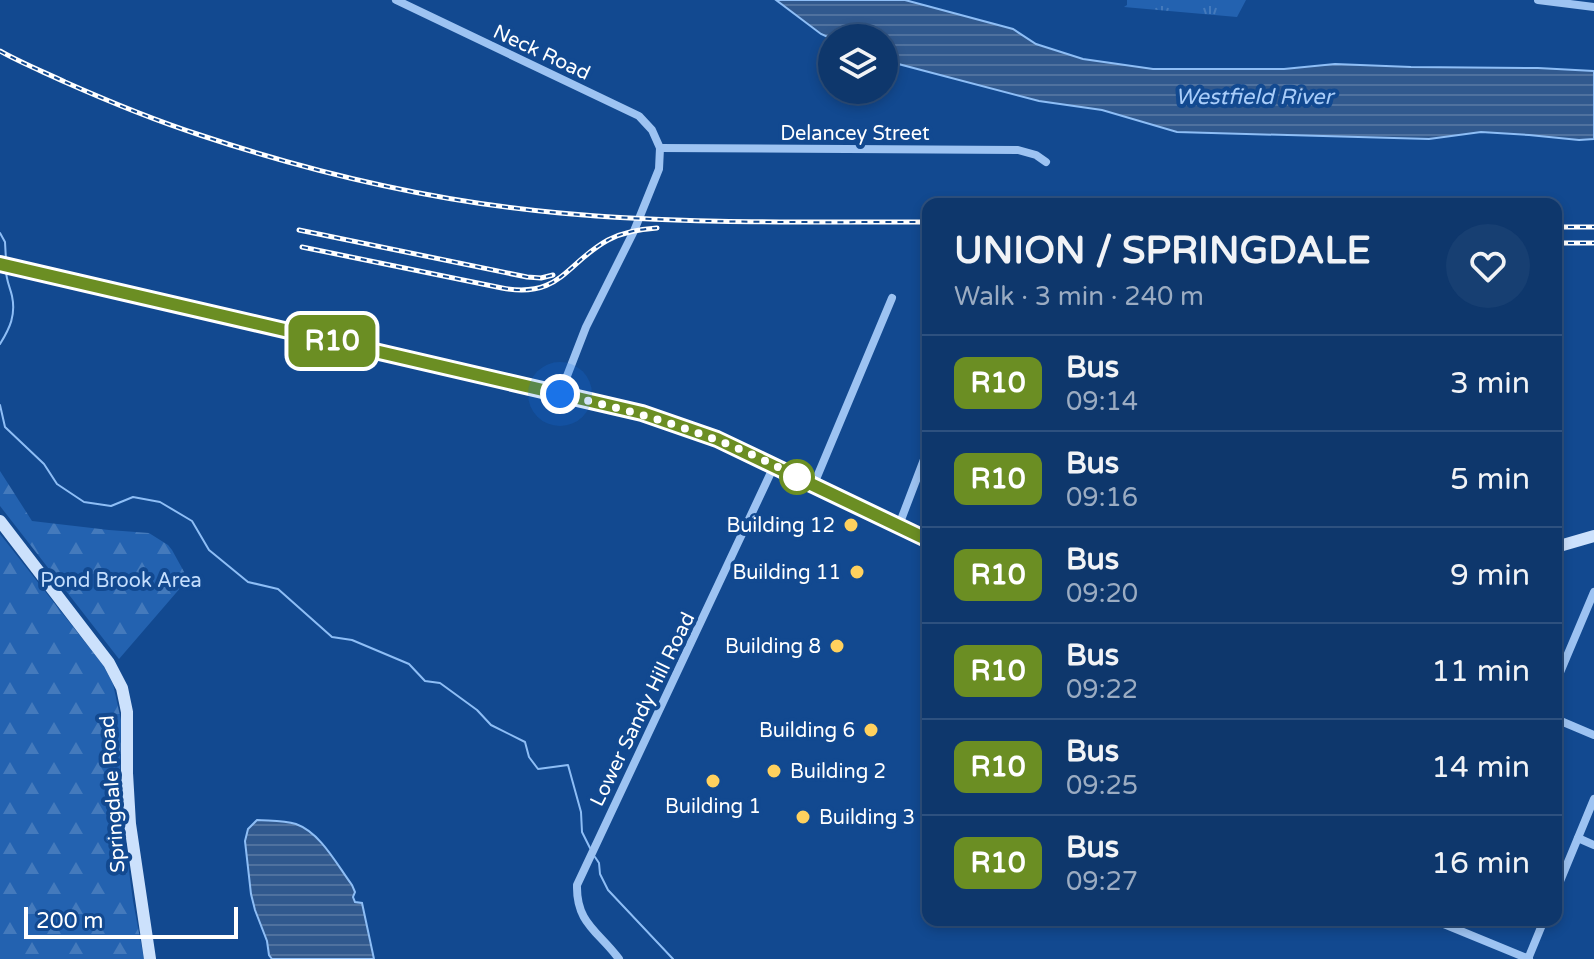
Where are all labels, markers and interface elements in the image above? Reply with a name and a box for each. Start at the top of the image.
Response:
street label: Neck Road [489,20,594,86]
map controls [818,24,898,104]
button: layers [818,24,898,104]
water label: Westfield River [1175,84,1335,110]
street label: Delancey Street [780,122,930,146]
button: heart [1446,224,1530,308]
text: UNION / SPRINGDALE [954,228,1371,274]
text: Walk · 3 min · 240 m [954,281,1204,312]
line badge: R10 [286,315,378,367]
text: R10 [304,324,360,358]
text: Bus [1066,349,1119,386]
text: 3 min [1450,365,1530,402]
text: R10 [970,366,1026,400]
your location [540,374,580,414]
text: 09:14 [1066,386,1138,417]
text: Bus [1066,445,1119,482]
unlabelled marker [780,460,814,494]
text: 5 min [1450,461,1530,498]
text: R10 [970,462,1026,496]
text: 09:16 [1066,482,1138,513]
place label: Building 12 [726,514,835,538]
marker: Building 12 [842,516,860,534]
text: Bus [1066,541,1119,578]
text: 9 min [1450,557,1530,594]
text: R10 [970,558,1026,592]
place label: Building 11 [732,561,841,585]
marker: Building 11 [848,563,866,581]
park label: Pond Brook Area [40,569,202,593]
text: 09:20 [1066,578,1138,609]
street label: Lower Sandy Hill Road [585,608,700,810]
place label: Building 8 [725,635,821,659]
marker: Building 8 [828,637,846,655]
text: Bus [1066,637,1119,674]
text: 11 min [1431,653,1530,690]
text: R10 [970,654,1026,688]
text: 09:22 [1066,674,1138,705]
street label: Springdale Road [96,714,130,873]
place label: Building 6 [759,719,855,743]
marker: Building 6 [862,721,880,739]
text: Bus [1066,733,1119,770]
text: 14 min [1431,749,1530,786]
text: R10 [970,750,1026,784]
place label: Building 2 [790,760,886,784]
marker: Building 2 [765,762,783,780]
text: 09:25 [1066,770,1138,801]
marker: Building 1 [704,772,722,790]
place label: Building 1 [665,795,761,819]
place label: Building 3 [819,806,915,830]
marker: Building 3 [794,808,812,826]
text: Bus [1066,829,1119,866]
text: 16 min [1431,845,1530,882]
text: R10 [970,846,1026,880]
text: 09:27 [1066,866,1138,897]
scale bar [24,903,238,939]
text: 200 m [36,908,103,934]

